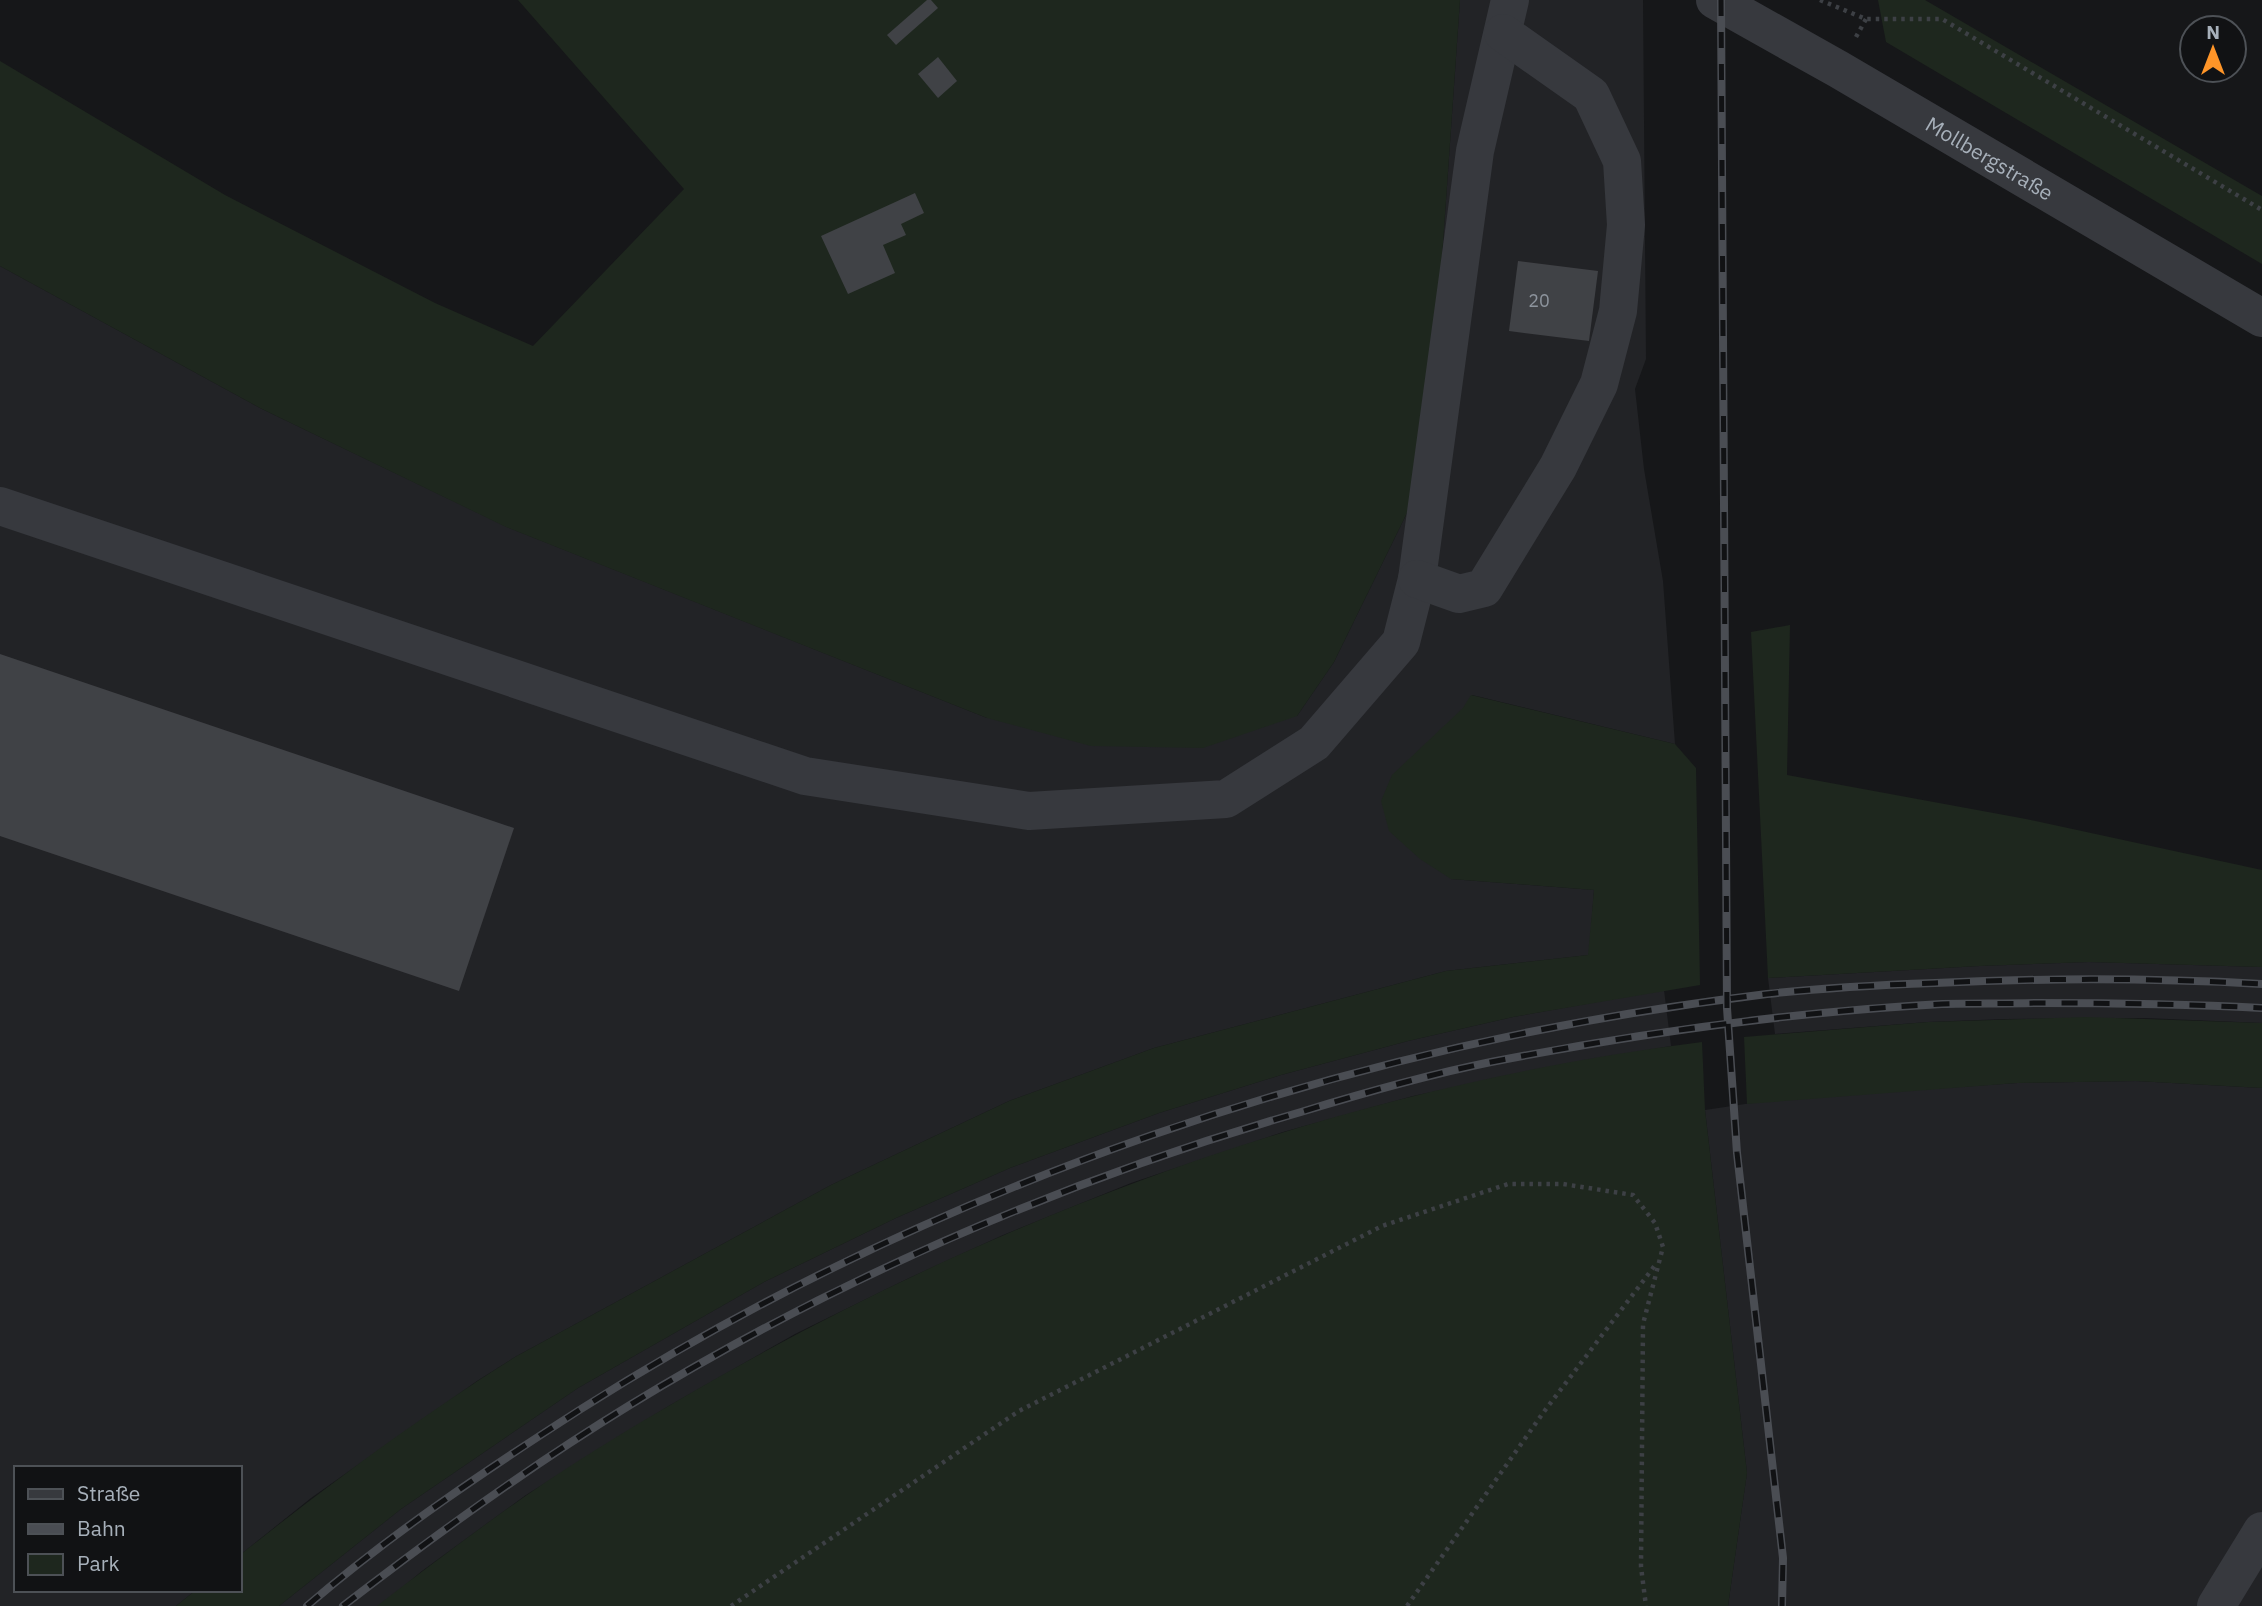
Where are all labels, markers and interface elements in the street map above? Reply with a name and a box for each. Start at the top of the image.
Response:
north arrow [2178,14,2248,84]
text: N [2206,20,2220,44]
street label: Mollbergstraße [1921,110,2059,207]
house number: 20 [1528,289,1550,312]
legend [14,1466,242,1592]
text: Straße [77,1479,140,1507]
text: Bahn [77,1514,126,1542]
text: Park [77,1549,120,1577]

